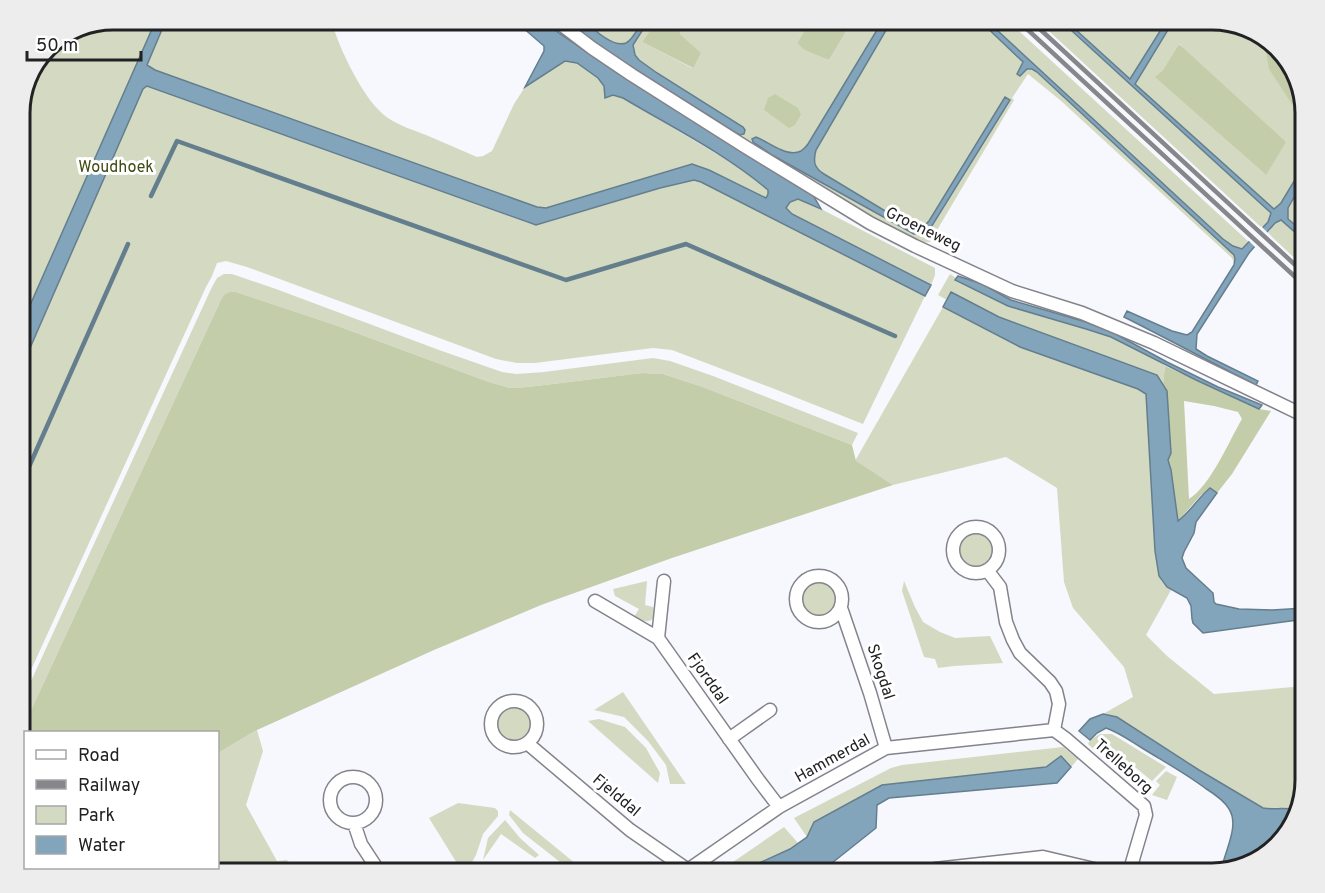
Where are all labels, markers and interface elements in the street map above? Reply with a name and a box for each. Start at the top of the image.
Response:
scale bar [27,24,141,62]
text: 50 m [36,35,78,58]
park label: Woudhoek [78,158,154,178]
street label: Groeneweg [882,203,964,257]
street label: Skogdal [862,642,898,702]
street label: Fjorddal [682,649,732,709]
street label: Hammerdal [792,730,874,788]
legend [24,731,219,869]
street label: Trelleborg [1089,735,1157,799]
text: Road [78,745,120,768]
street label: Fjelddal [588,770,644,822]
text: Railway [78,775,140,798]
text: Park [78,805,115,828]
text: Water [78,835,125,858]

